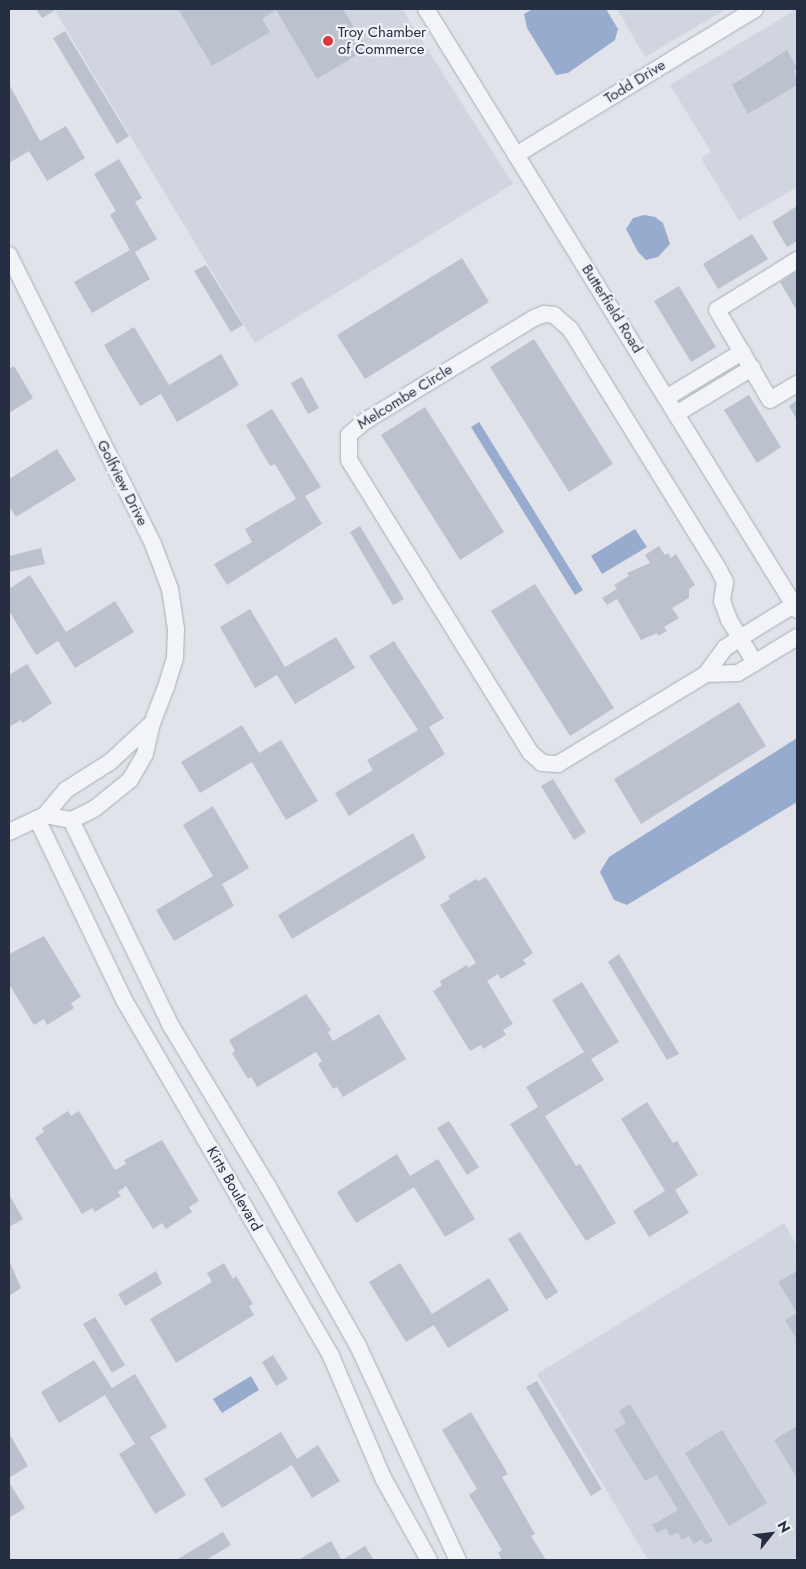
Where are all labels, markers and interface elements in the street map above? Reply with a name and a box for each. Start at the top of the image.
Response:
place label: Troy Chamber of Commerce [338,23,426,58]
marker: Troy Chamber of Commerce [322,35,334,47]
street label: Todd Drive [601,56,669,108]
street label: Butterfield Road [578,261,646,357]
street label: Melcombe Circle [354,361,456,433]
street label: Golfview Drive [93,437,151,529]
street label: Kirts Boulevard [203,1144,265,1234]
north arrow [746,1509,796,1559]
text: N [773,1517,796,1536]

